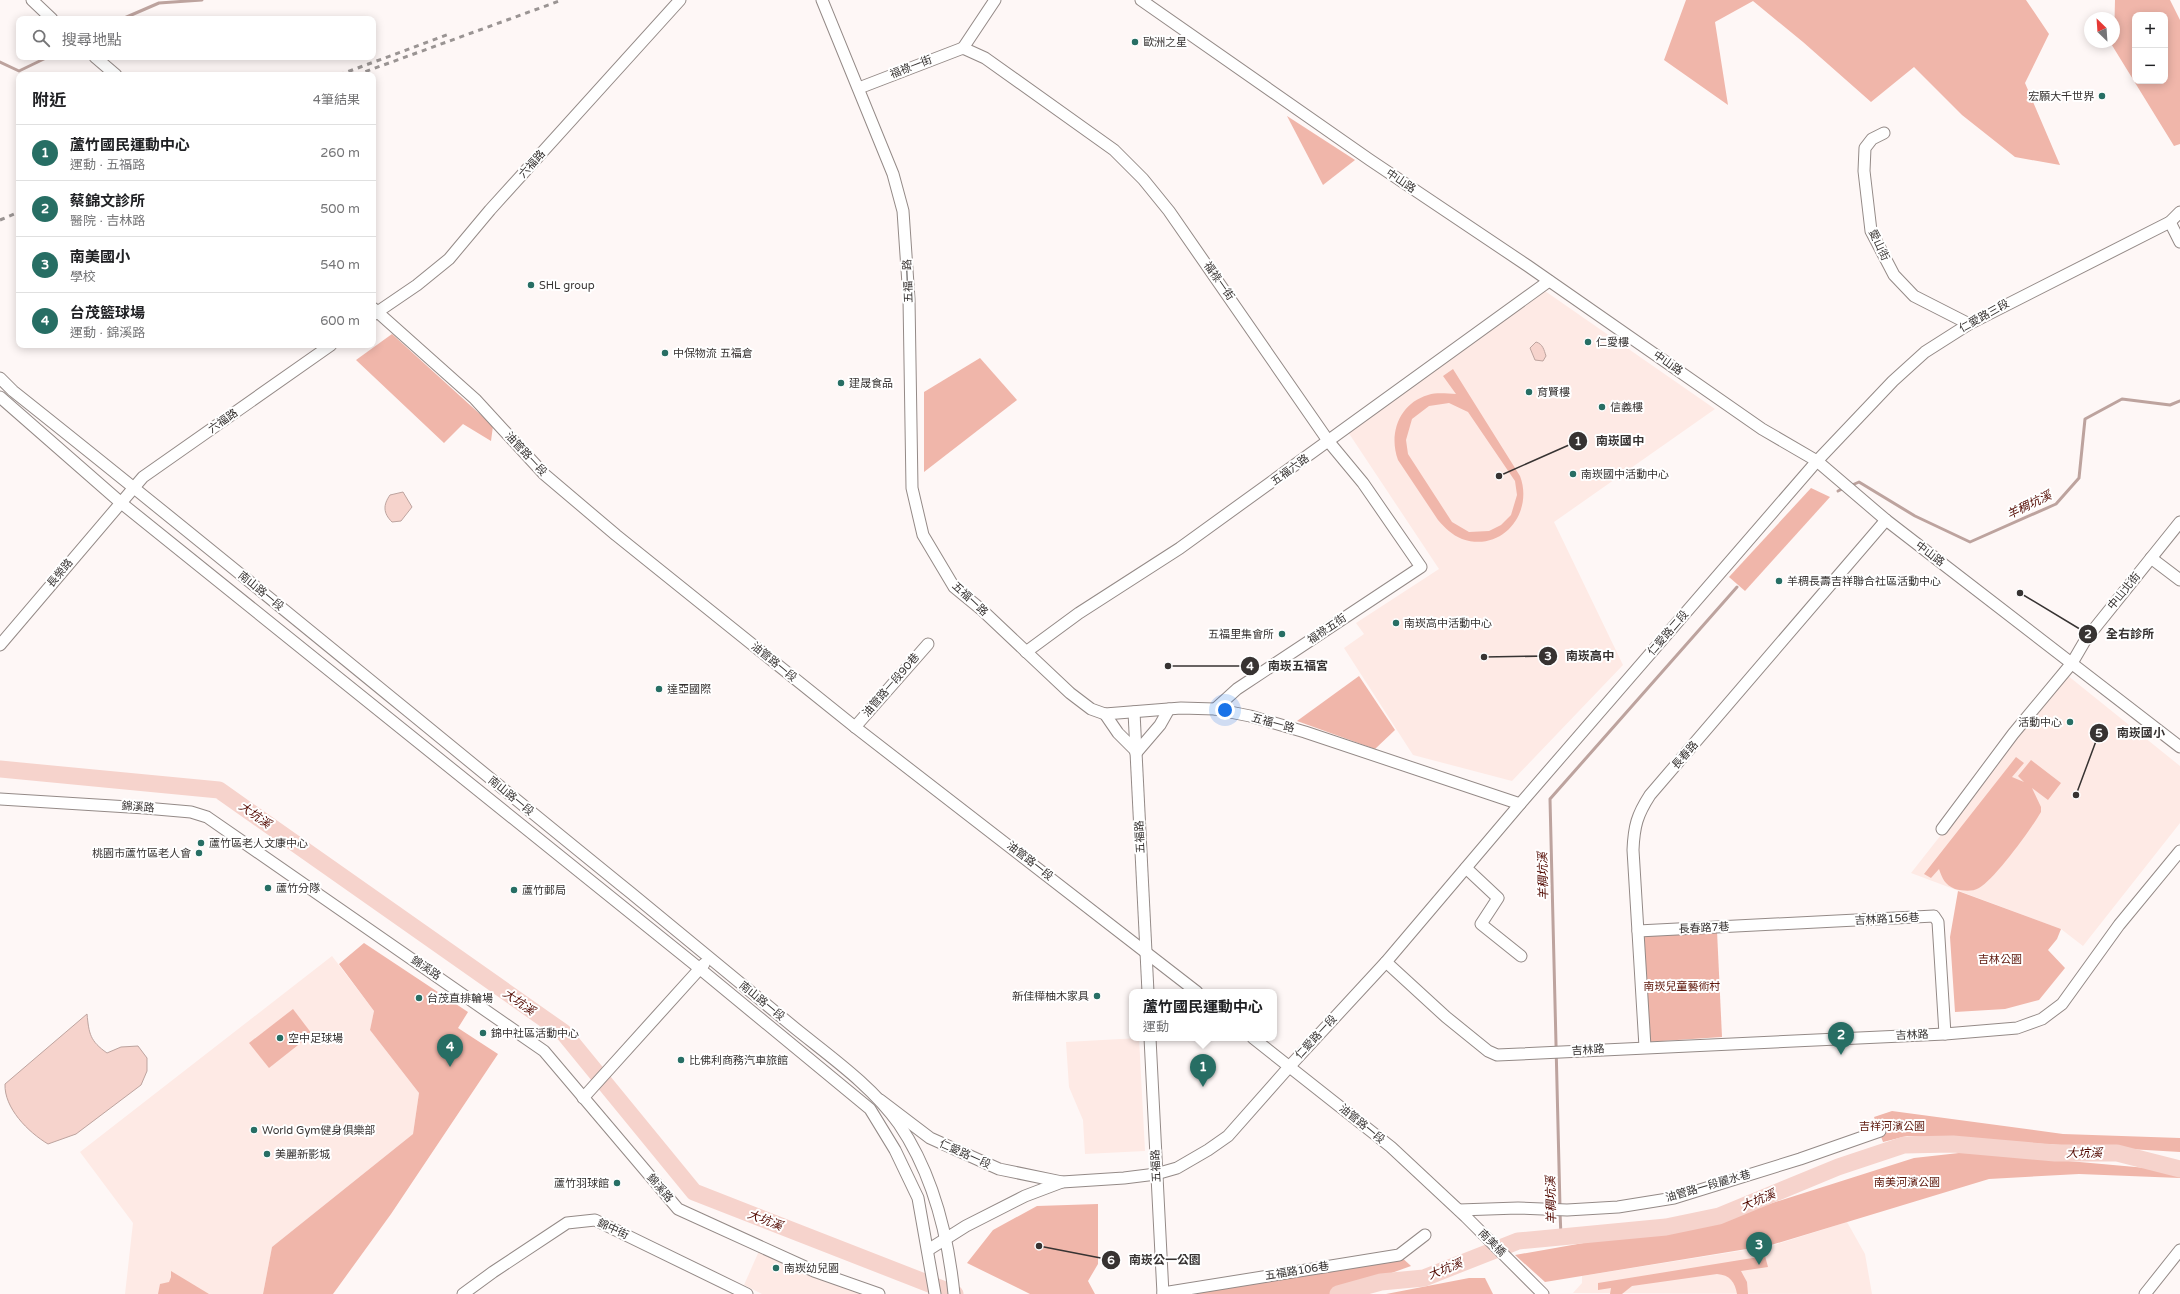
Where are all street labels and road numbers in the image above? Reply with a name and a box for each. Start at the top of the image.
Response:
street label: 福祿一街 [888,53,934,81]
street label: 六福路 [516,147,548,181]
street label: 中山路 [1384,166,1418,196]
street label: 愛山街 [1866,227,1892,263]
street label: 五福一路 [901,259,915,303]
street label: 福祿一街 [1201,259,1237,303]
street label: 仁愛路三段 [1957,297,2011,335]
street label: 中山路 [1651,348,1685,378]
street label: 六福路 [206,406,240,436]
street label: 油管路一段 [502,429,550,479]
street label: 五福六路 [1268,452,1312,488]
street label: 中山路 [1913,539,1947,569]
street label: 長榮路 [44,556,76,590]
street label: 南山路一段 [236,569,286,613]
street label: 中山北街 [2105,570,2143,612]
street label: 五福一路 [949,579,991,619]
street label: 仁愛路二段 [1645,608,1691,658]
street label: 福祿五街 [1305,611,1349,647]
street label: 油管路一段 [749,640,799,684]
street label: 油管路一段90巷 [860,651,922,719]
street label: 五福一路 [1250,711,1296,735]
street label: 長春路 [1669,738,1701,772]
street label: 南山路一段 [486,774,536,818]
street label: 錦溪路 [121,799,155,815]
street label: 五福路 [1133,820,1147,854]
street label: 油管路一段 [1004,839,1056,883]
street label: 吉林路156巷 [1854,911,1920,927]
street label: 長春路7巷 [1678,920,1730,936]
street label: 錦溪路 [409,953,443,983]
street label: 南山路一段 [737,979,787,1023]
street label: 仁愛路一段 [1292,1012,1340,1062]
street label: 吉林路 [1895,1028,1929,1042]
street label: 吉林路 [1571,1042,1605,1058]
street label: 油管路一段 [1337,1102,1387,1146]
street label: 仁愛路一段 [937,1137,993,1171]
street label: 五福路 [1149,1149,1163,1183]
street label: 油管路一段麗水巷 [1664,1168,1752,1204]
street label: 錦溪路 [644,1171,676,1205]
street label: 錦中街 [595,1216,631,1242]
street label: 南美橋 [1476,1227,1508,1259]
street label: 五福路106巷 [1264,1260,1330,1282]

